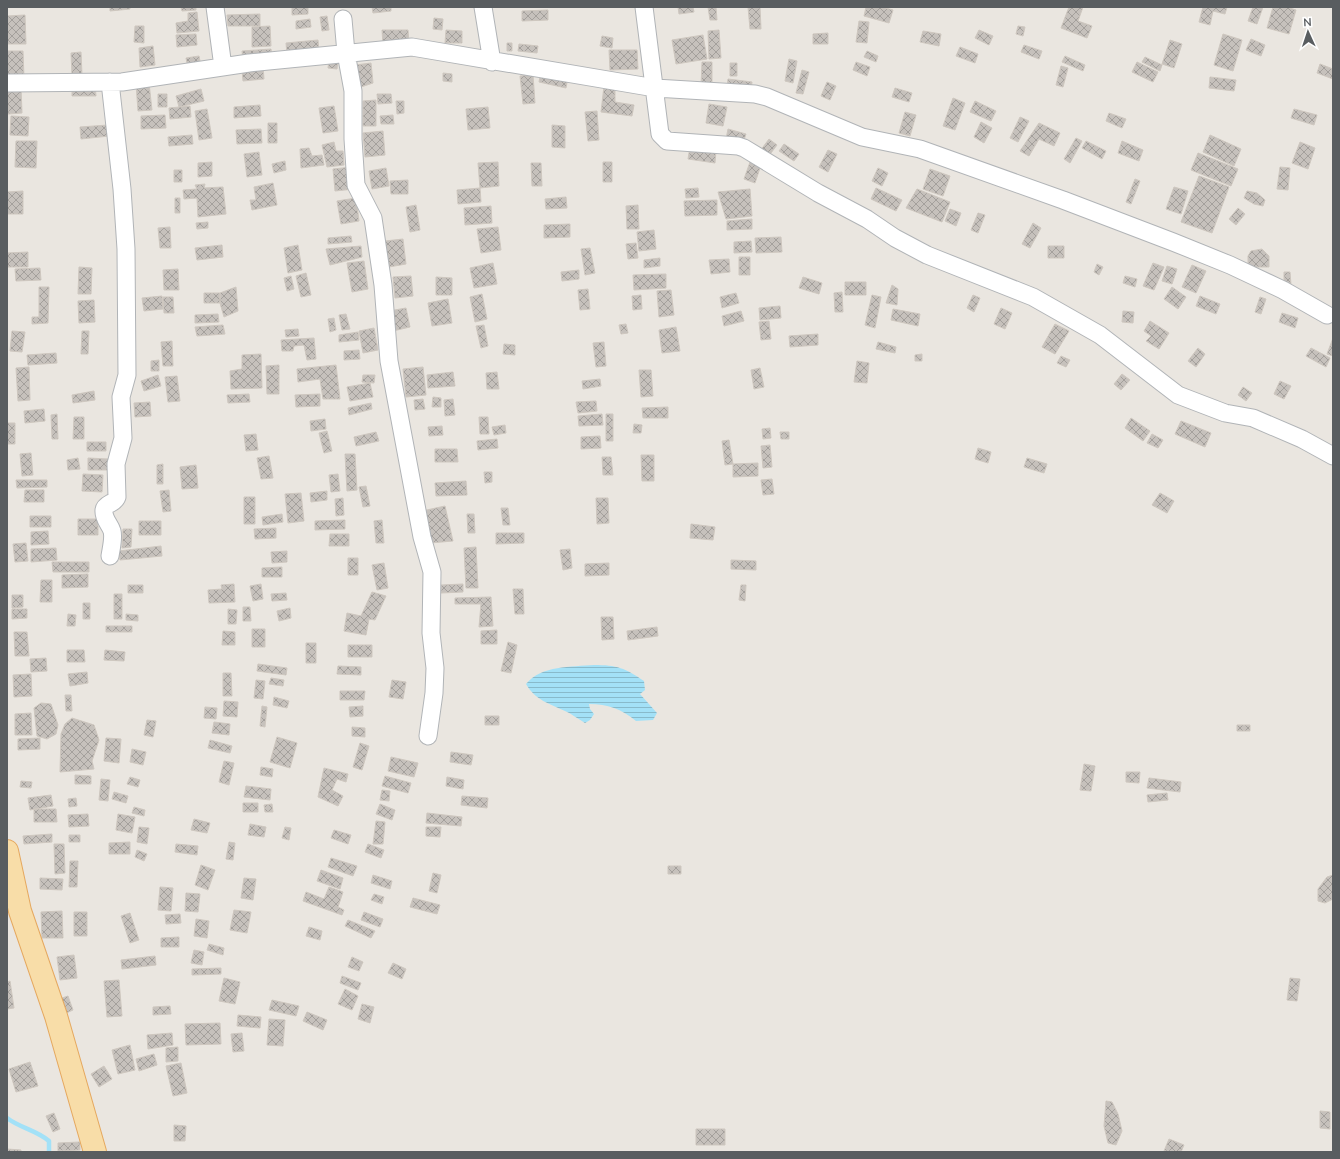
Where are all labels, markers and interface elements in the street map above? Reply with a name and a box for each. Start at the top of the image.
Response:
north arrow [1288,12,1328,52]
text: N [1303,15,1312,29]

